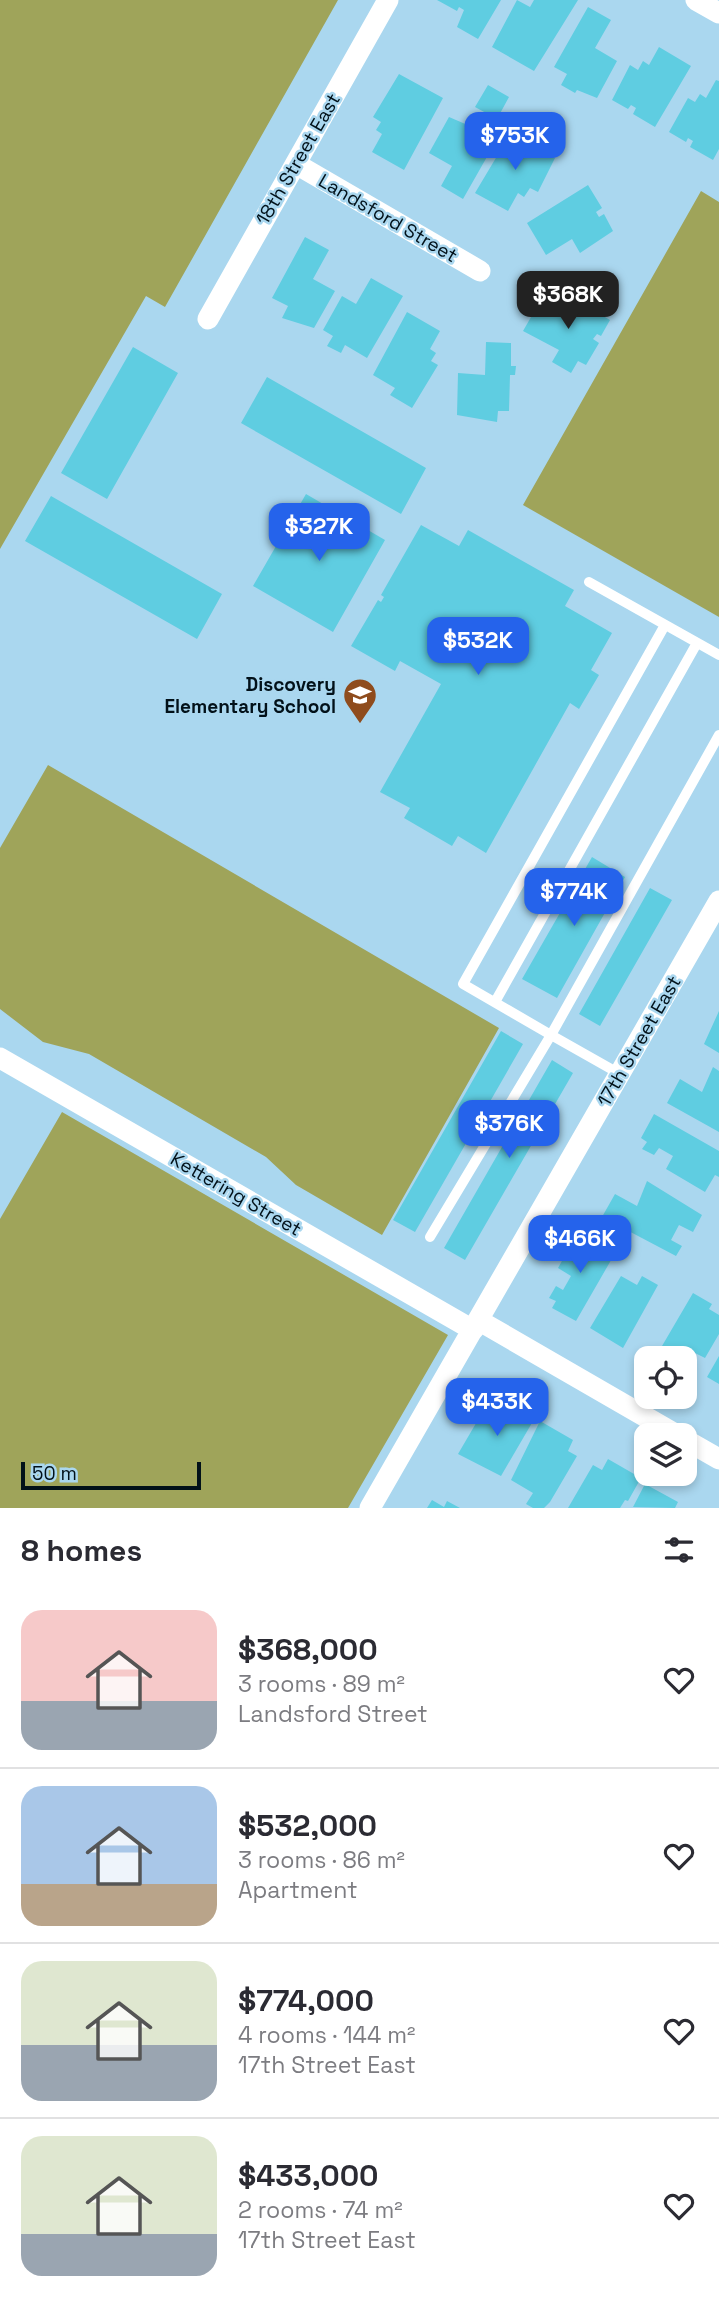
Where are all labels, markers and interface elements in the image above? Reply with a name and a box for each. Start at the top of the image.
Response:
street label: 18th Street East [250,89,346,229]
pin: $753K [466,113,564,172]
text: $753K [481,120,549,150]
street label: Landsford Street [314,168,462,268]
pin: $368K [519,272,617,331]
text: $368K [533,279,603,309]
pin: $327K [270,504,368,563]
text: $327K [285,511,353,541]
pin: $532K [429,618,527,677]
text: $532K [443,625,513,655]
place label: Discovery Elementary School [164,672,336,719]
school or university icon: Discovery Elementary School [341,676,379,725]
pin: $774K [525,869,623,928]
text: $774K [540,876,608,906]
street label: 17th Street East [591,971,687,1111]
pin: $376K [460,1100,558,1160]
text: $376K [474,1108,544,1138]
street label: Kettering Street [166,1146,306,1242]
pin: $466K [531,1216,629,1275]
text: $466K [544,1223,616,1253]
map controls [634,1346,697,1486]
button: locate [634,1346,697,1409]
pin: $433K [448,1378,546,1438]
text: $433K [462,1386,532,1416]
button: layers [634,1423,697,1486]
scale bar [21,1459,201,1491]
text: 50 m [32,1461,77,1486]
text: 8 homes [21,1531,142,1570]
icon: filters [660,1531,698,1569]
text: $368,000 [238,1630,378,1669]
icon: home [77,1638,161,1722]
icon: heart [660,1661,698,1699]
text: 3 rooms · 89 m² [238,1669,405,1699]
text: Landsford Street [238,1699,428,1729]
text: $532,000 [238,1806,377,1845]
icon: home [77,1814,161,1898]
icon: heart [660,1837,698,1875]
text: 3 rooms · 86 m² [238,1845,405,1875]
text: Apartment [238,1875,358,1905]
text: $774,000 [238,1981,374,2020]
icon: home [77,1989,161,2073]
icon: heart [660,2012,698,2050]
text: 4 rooms · 144 m² [238,2020,415,2050]
text: 17th Street East [238,2050,416,2080]
text: $433,000 [238,2156,379,2195]
icon: home [77,2164,161,2248]
icon: heart [660,2187,698,2225]
text: 2 rooms · 74 m² [238,2195,403,2225]
text: 17th Street East [238,2225,416,2255]

